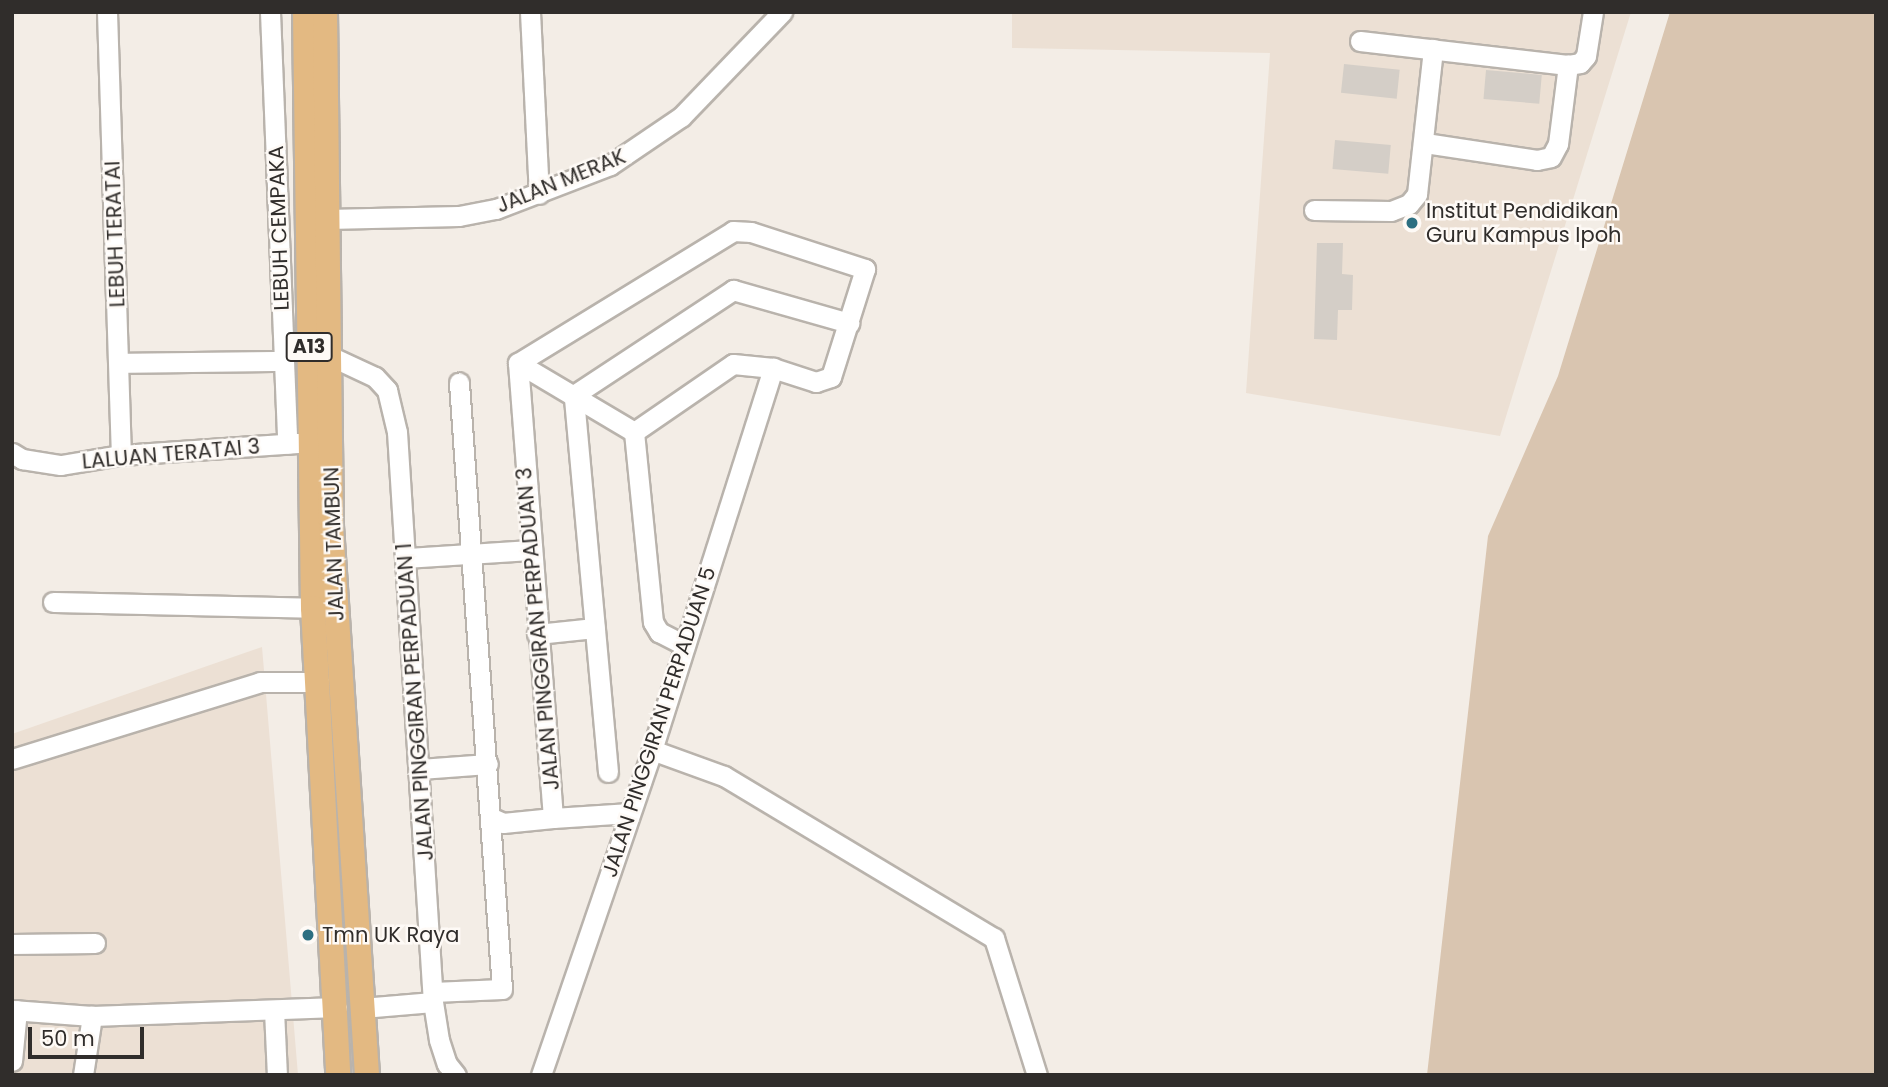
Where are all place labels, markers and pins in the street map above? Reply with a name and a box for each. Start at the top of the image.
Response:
place label: Institut Pendidikan Guru Kampus Ipoh [1426,198,1622,248]
marker: Institut Pendidikan Guru Kampus Ipoh [1404,215,1420,231]
place label: Tmn UK Raya [322,922,459,948]
marker: Tmn UK Raya [300,927,316,943]

